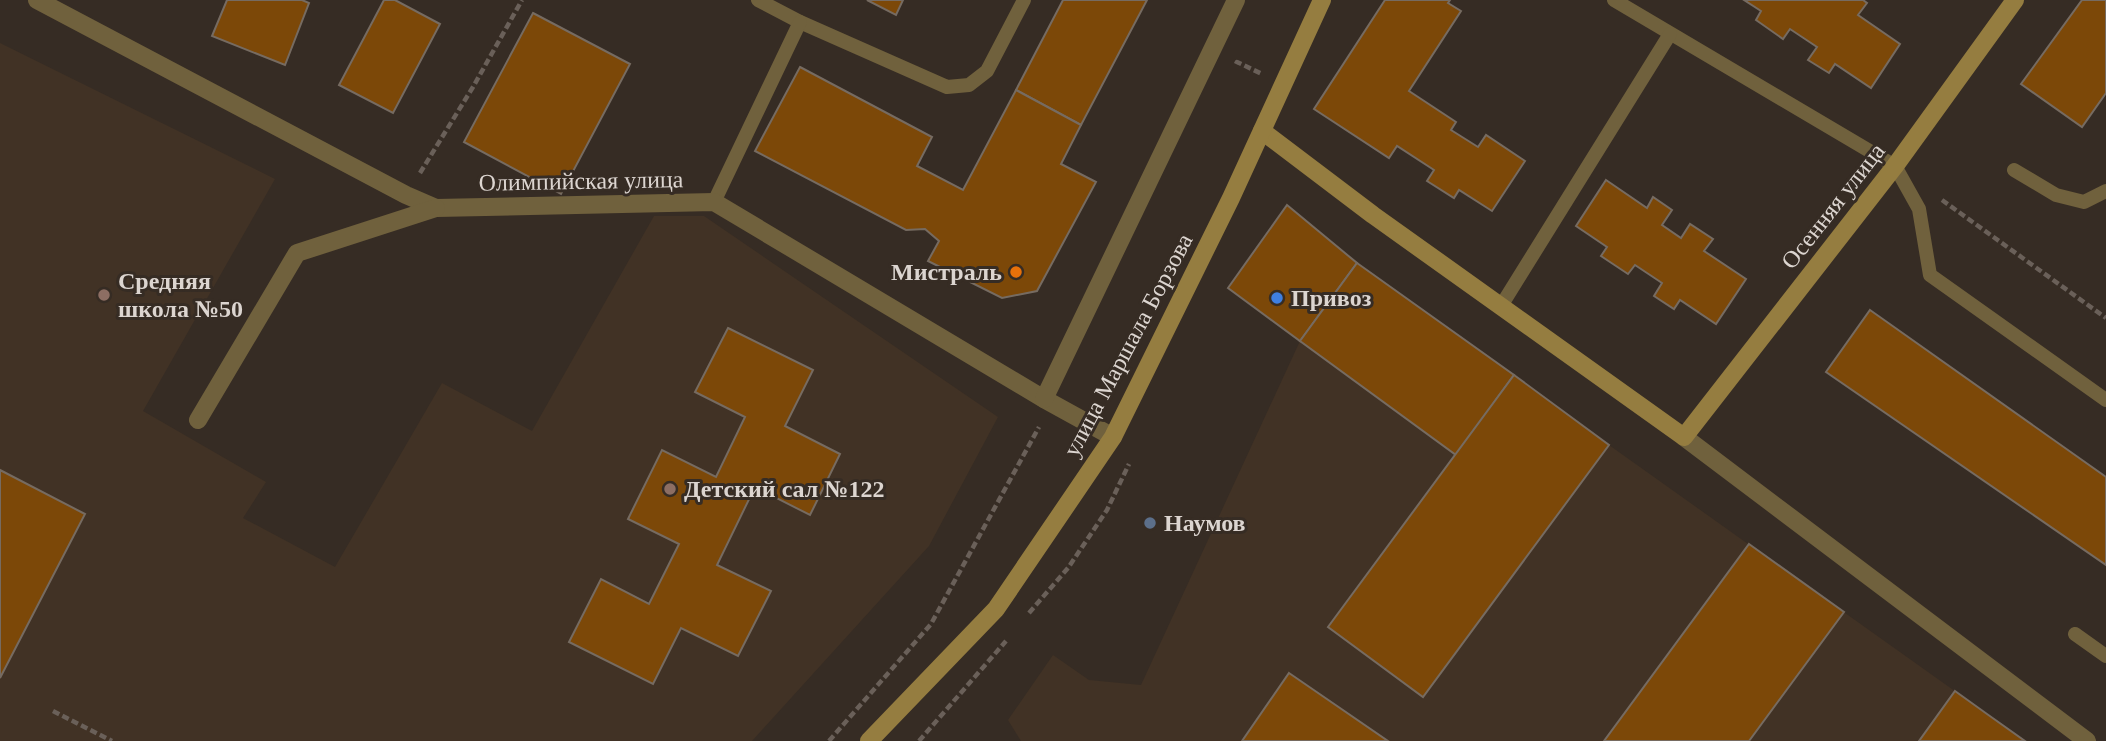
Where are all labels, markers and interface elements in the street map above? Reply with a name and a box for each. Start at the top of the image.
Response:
street label: Осенняя улица [1776,138,1890,274]
street label: Олимпийская улица [478,166,684,196]
street label: улица Маршала Борзова [1058,229,1198,461]
place label: Мистраль [891,259,1002,285]
marker: Мистраль [1008,264,1024,280]
place label: Средняя школа №50 [118,268,243,322]
place label: Привоз [1291,285,1372,311]
marker: Средняя школа №50 [96,287,112,303]
marker: Привоз [1269,290,1285,306]
place label: Детский сал №122 [684,476,884,502]
marker: Детский сал №122 [662,481,678,497]
place label: Наумов [1164,510,1246,536]
marker: Наумов [1142,515,1158,531]

